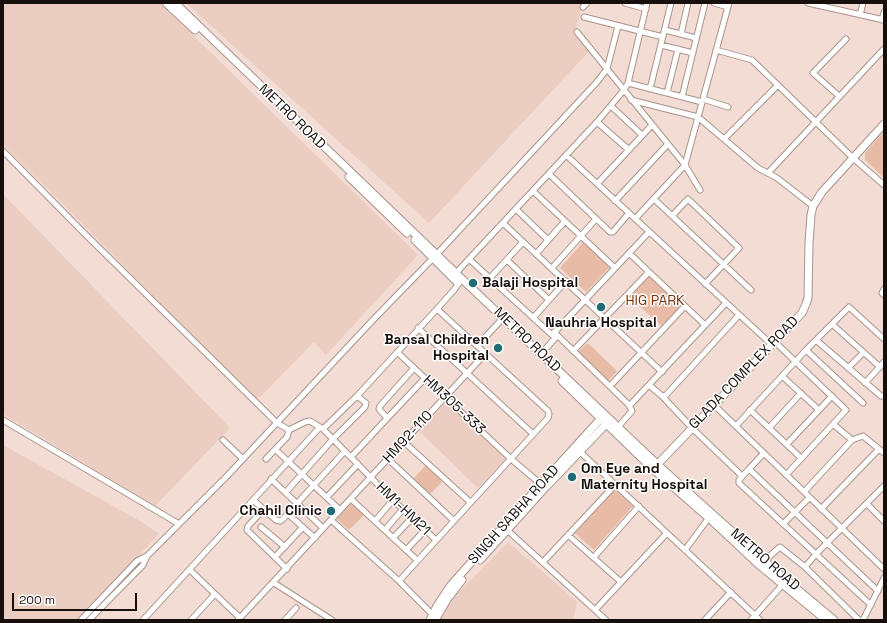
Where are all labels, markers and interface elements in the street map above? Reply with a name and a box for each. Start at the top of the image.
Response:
street label: METRO ROAD [255,81,329,153]
place label: Balaji Hospital [482,275,578,291]
marker: Balaji Hospital [467,277,479,289]
park label: HIG PARK [625,293,685,309]
marker: Nauhria Hospital [595,301,607,313]
street label: METRO ROAD [490,304,564,376]
street label: GLADA COMPLEX ROAD [686,313,802,433]
place label: Nauhria Hospital [545,315,657,331]
place label: Bansal Children Hospital [384,332,489,364]
marker: Bansal Children Hospital [492,342,504,354]
street label: HM305-333 [419,372,489,438]
street label: HM92-110 [380,407,436,467]
place label: Om Eye and Maternity Hospital [581,461,708,494]
street label: SINGH SABHA ROAD [465,462,563,568]
marker: Om Eye and Maternity Hospital [566,471,578,483]
street label: HM1-HM21 [372,479,434,539]
place label: Chahil Clinic [240,503,322,519]
marker: Chahil Clinic [325,505,337,517]
street label: METRO ROAD [727,525,803,595]
scale bar [14,585,139,611]
text: 200 m [19,592,55,608]

